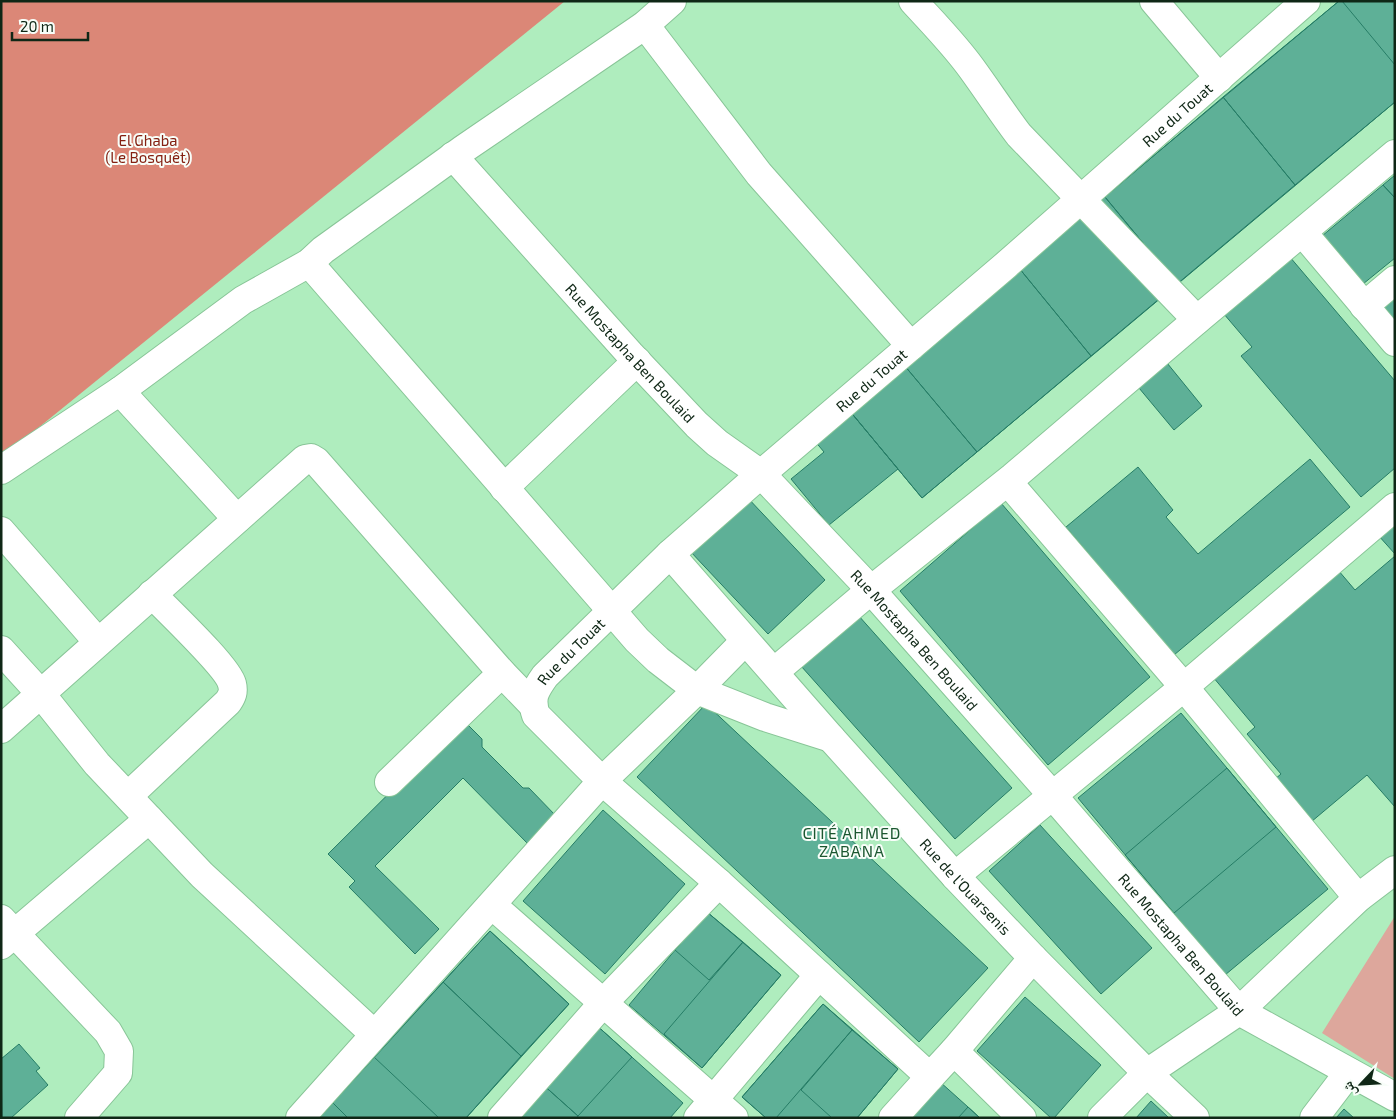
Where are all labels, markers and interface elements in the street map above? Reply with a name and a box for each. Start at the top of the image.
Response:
scale bar [12,10,89,42]
text: 20 m [20,17,54,35]
street label: Rue du Touat [1138,79,1216,150]
park label: El Ghaba (Le Bosquêt) [105,131,191,166]
street label: Rue Mostapha Ben Boulaid [562,280,699,426]
street label: Rue du Touat [832,345,911,415]
street label: Rue Mostapha Ben Boulaid [847,566,982,714]
street label: Rue du Touat [533,614,608,688]
district label: CITÉ AHMED ZABANA [802,823,902,860]
street label: Rue de l'Ouarsenis [916,835,1015,938]
street label: Rue Mostapha Ben Boulaid [1115,870,1248,1019]
north arrow [1336,1059,1386,1109]
text: ش [1338,1079,1361,1100]

